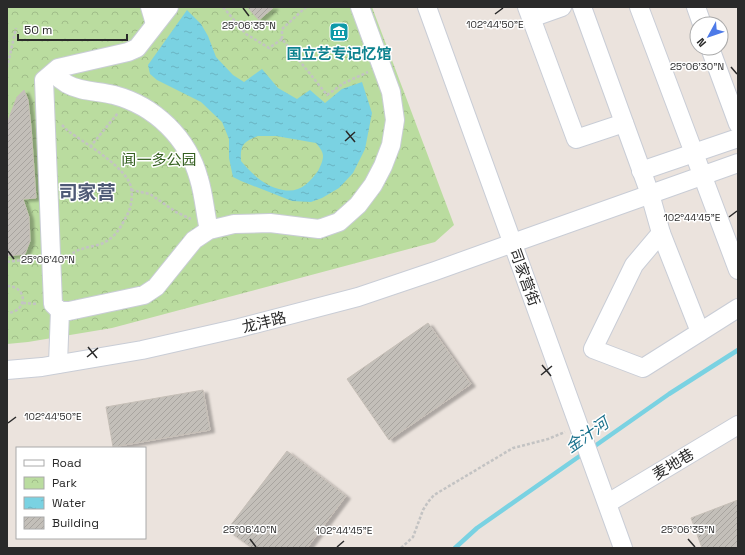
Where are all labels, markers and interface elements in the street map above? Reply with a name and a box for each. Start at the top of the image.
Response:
scale bar [18,16,127,42]
north arrow [689,16,729,56]
text: 102°44'50"E [466,18,524,31]
text: 25°06'35"N [222,19,276,32]
museum icon: 国立艺专记忆馆 [328,21,350,43]
text: 50 m [24,22,52,38]
text: N [694,35,709,50]
place label: 国立艺专记忆馆 [286,44,392,63]
text: 25°06'30"N [670,60,724,73]
park label: 闻一多公园 [121,150,197,169]
district label: 司家营 [58,180,116,205]
text: 102°44'45"E [664,211,721,224]
street label: 司家营街 [506,246,544,308]
text: 25°06'40"N [21,253,75,266]
street label: 龙沣路 [240,307,288,337]
text: 102°44'50"E [24,410,82,423]
water label: 金汁河 [561,411,615,457]
street label: 麦地巷 [649,444,697,484]
legend [16,447,146,539]
text: Road [52,455,81,471]
text: Park [52,475,77,491]
text: Water [52,495,86,511]
text: Building [52,515,99,531]
text: 25°06'40"N [223,523,277,536]
text: 25°06'35"N [661,523,715,536]
text: 102°44'45"E [316,524,373,537]

